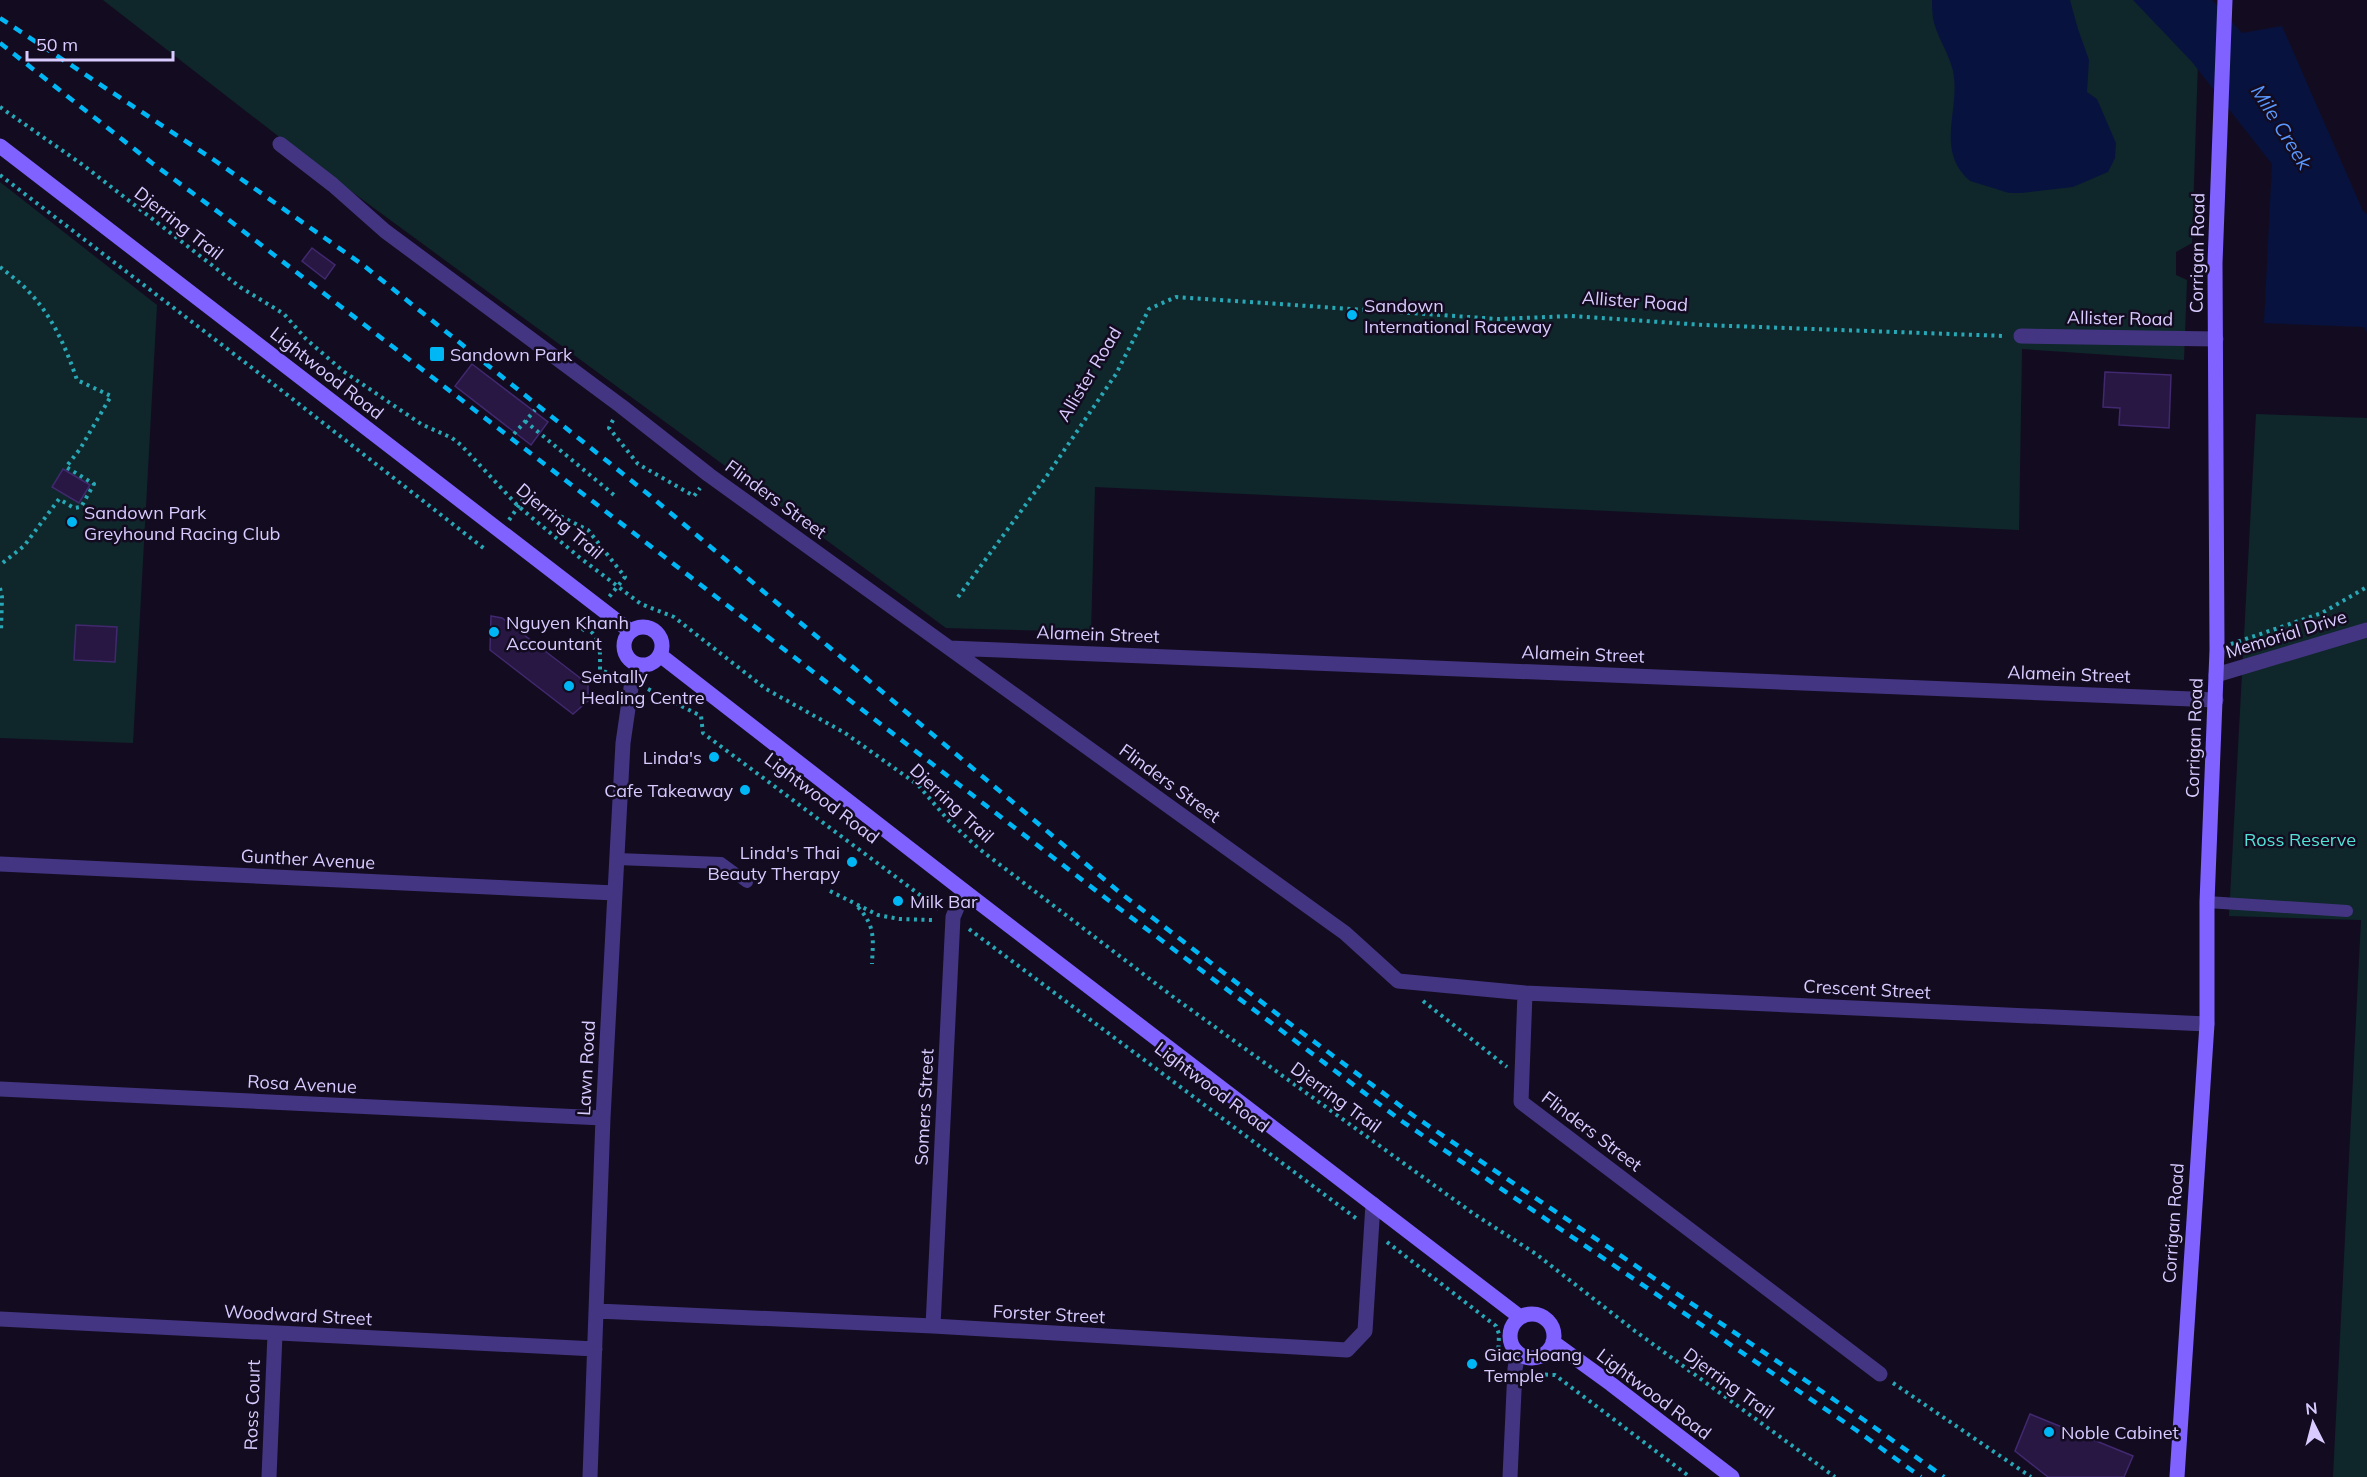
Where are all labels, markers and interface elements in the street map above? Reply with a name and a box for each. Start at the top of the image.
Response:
scale bar [27,24,172,62]
text: 50 m [36,33,78,56]
water label: Mile Creek [2246,80,2318,175]
street label: Djerring Trail [130,181,228,265]
street label: Corrigan Road [2184,193,2210,313]
street label: Allister Road [1581,286,1689,316]
place label: Sandown International Raceway [1364,294,1552,338]
street label: Allister Road [2067,306,2173,330]
marker: Sandown International Raceway [1345,308,1359,322]
street label: Lightwood Road [266,322,388,424]
street label: Allister Road [1052,323,1126,425]
place label: Sandown Park [450,343,573,366]
marker: Sandown Park [428,345,446,363]
street label: Flinders Street [721,455,831,543]
street label: Djerring Trail [512,478,608,564]
place label: Sandown Park Greyhound Racing Club [84,501,280,545]
marker: Sandown Park Greyhound Racing Club [65,515,79,529]
street label: Memorial Drive [2223,605,2349,663]
place label: Nguyen Khanh Accountant [506,611,629,655]
street label: Alamein Street [1036,620,1160,648]
marker: Nguyen Khanh Accountant [487,625,501,639]
street label: Alamein Street [1521,640,1645,668]
street label: Alamein Street [2007,660,2131,688]
place label: Sentally Healing Centre [581,665,705,709]
street label: Corrigan Road [2180,677,2208,799]
marker: Sentally Healing Centre [562,679,576,693]
street label: Flinders Street [1115,739,1225,827]
place label: Linda's [643,746,702,769]
street label: Lightwood Road [760,747,884,849]
marker: Linda's [707,750,721,764]
street label: Djerring Trail [905,758,999,848]
place label: Cafe Takeaway [604,779,733,802]
marker: Cafe Takeaway [738,783,752,797]
park label: Ross Reserve [2244,828,2356,851]
place label: Linda's Thai Beauty Therapy [707,841,840,885]
street label: Gunther Avenue [240,844,376,874]
marker: Linda's Thai Beauty Therapy [845,855,859,869]
place label: Milk Bar [910,890,978,913]
marker: Milk Bar [891,894,905,908]
street label: Crescent Street [1803,974,1931,1004]
street label: Lawn Road [572,1020,600,1116]
street label: Lightwood Road [1150,1036,1274,1138]
street label: Somers Street [909,1048,939,1166]
street label: Djerring Trail [1286,1056,1386,1138]
street label: Rosa Avenue [247,1070,357,1098]
street label: Flinders Street [1537,1086,1647,1176]
street label: Corrigan Road [2157,1162,2189,1284]
street label: Woodward Street [223,1300,373,1330]
street label: Forster Street [992,1300,1106,1328]
street label: Djerring Trail [1679,1342,1779,1424]
place label: Giac Hoang Temple [1484,1343,1582,1387]
street label: Lightwood Road [1592,1343,1716,1445]
marker: Giac Hoang Temple [1465,1357,1479,1371]
street label: Ross Court [239,1359,265,1451]
north arrow [2283,1393,2343,1453]
text: N [2304,1398,2318,1419]
place label: Noble Cabinet [2061,1421,2179,1444]
marker: Noble Cabinet [2042,1425,2056,1439]

